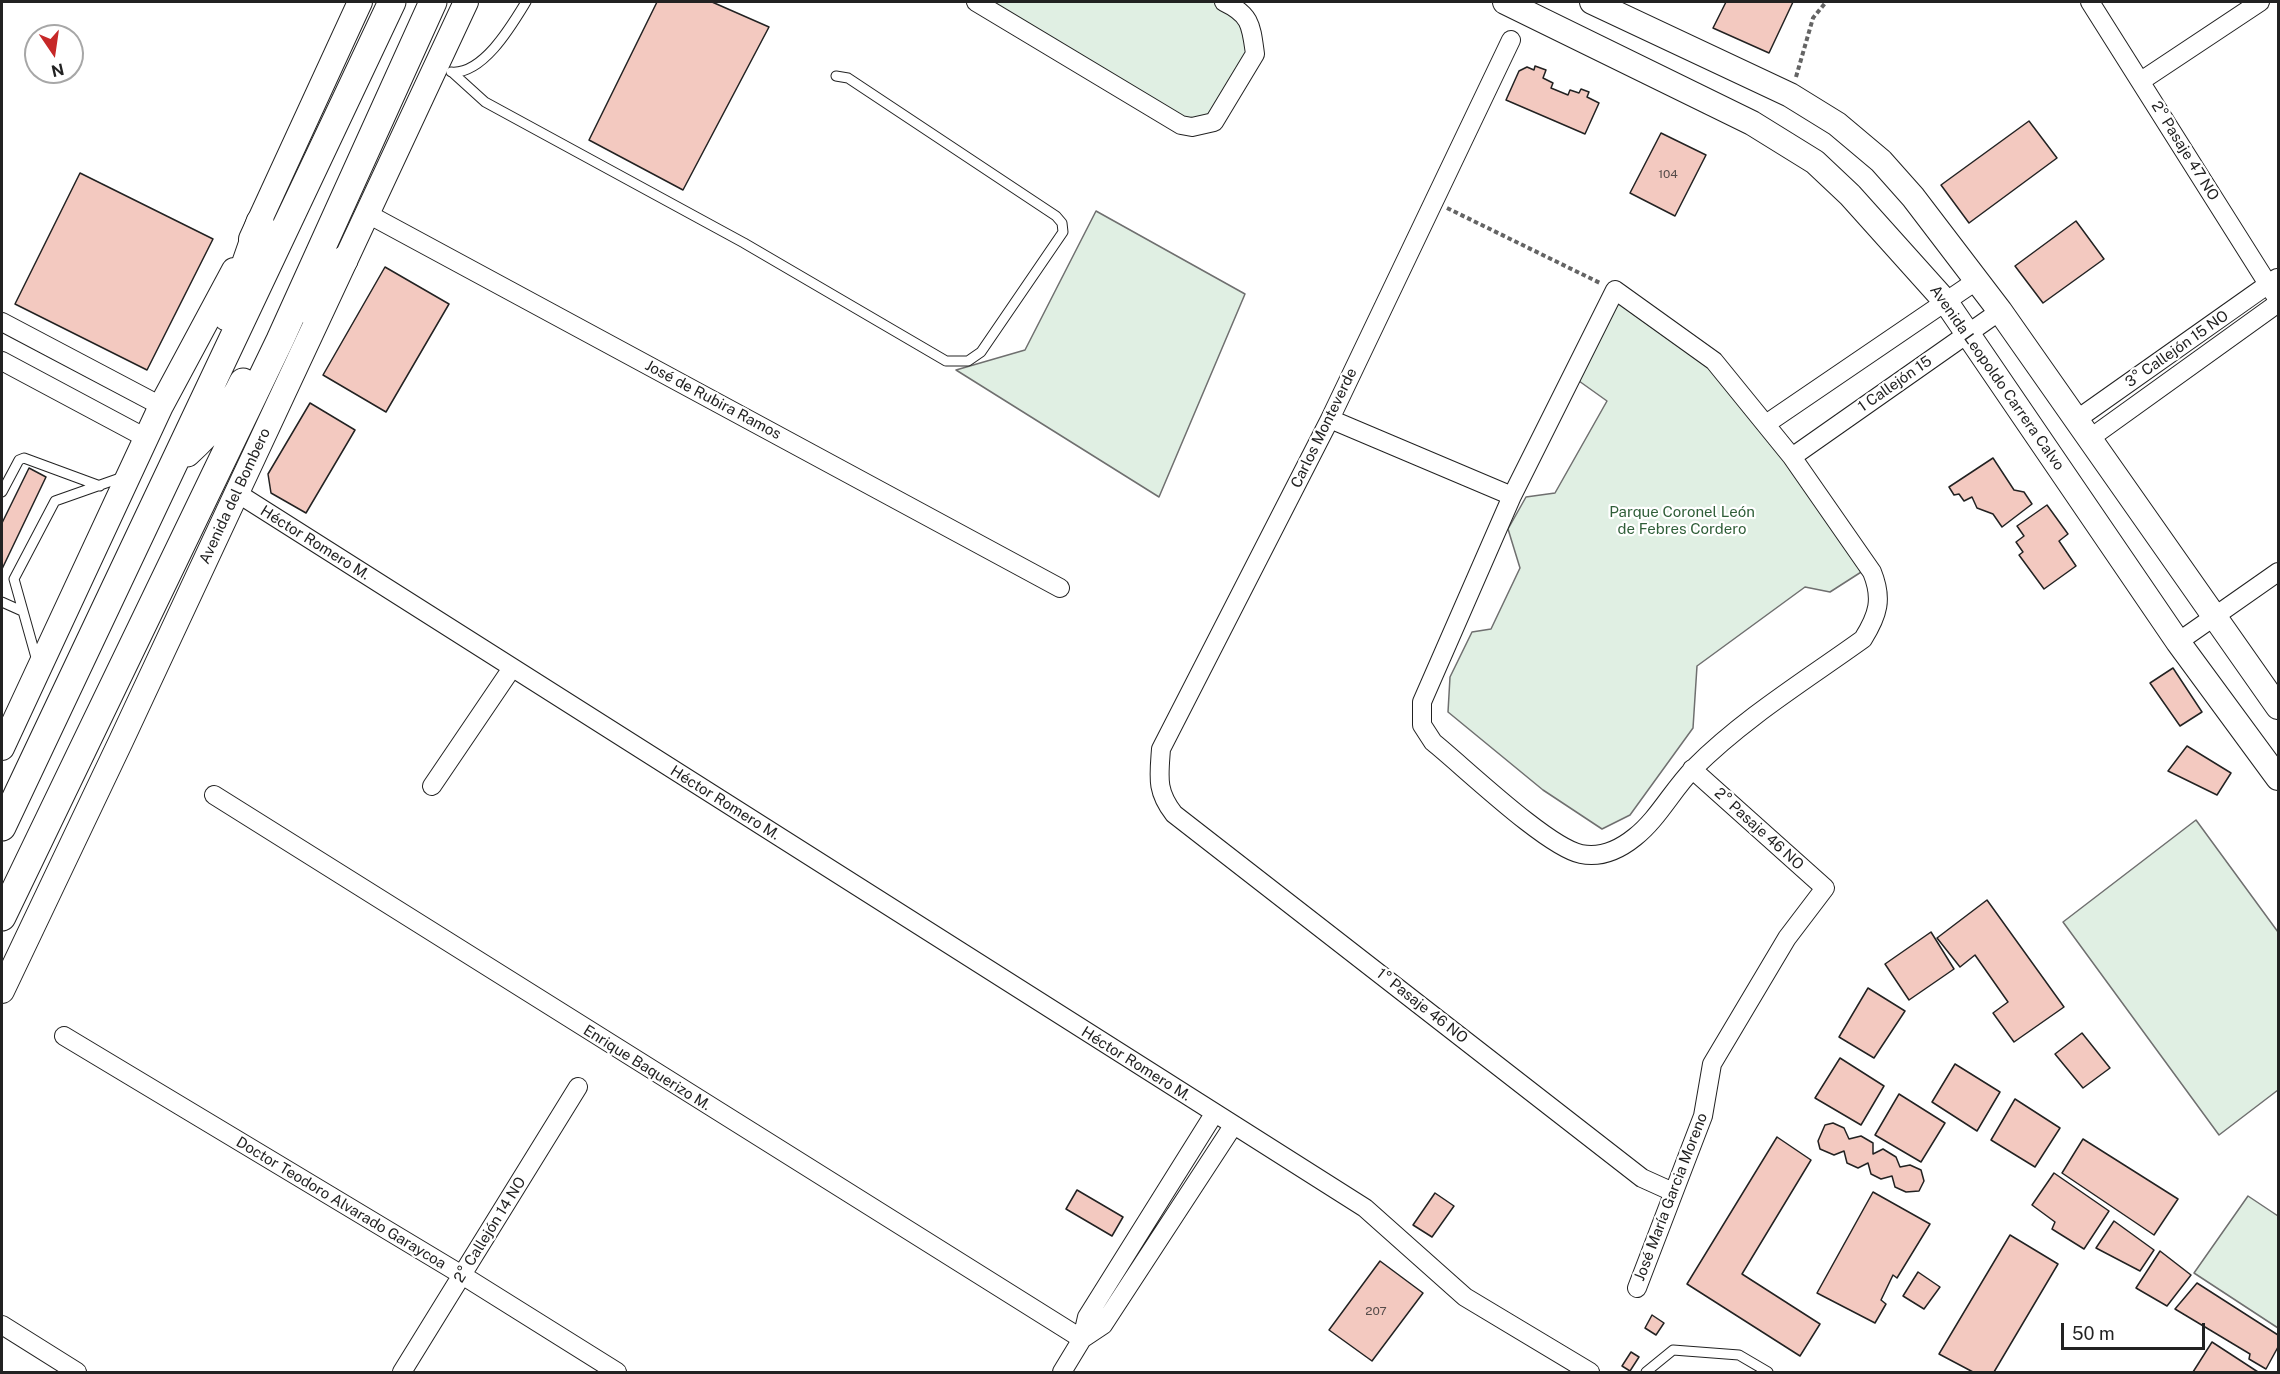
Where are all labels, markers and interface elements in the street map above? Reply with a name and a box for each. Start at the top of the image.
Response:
north arrow [24,24,84,84]
text: N [49,59,66,81]
street label: 2° Pasaje 47 NO [2147,98,2223,204]
house number: 104 [1658,167,1678,181]
street label: Avenida Leopoldo Carrera Calvo [1926,282,2068,474]
street label: 3° Callejón 15 NO [2122,307,2232,391]
street label: 1 Callejón 15 [1855,352,1935,416]
street label: José de Rubira Ramos [642,356,784,444]
street label: Carlos Monteverde [1287,365,1361,491]
street label: Avenida del Bombero [196,425,274,567]
street label: Héctor Romero M. [257,502,373,584]
park label: Parque Coronel León de Febres Cordero [1609,503,1755,538]
street label: Héctor Romero M. [667,762,783,844]
street label: 2° Pasaje 46 NO [1711,784,1807,874]
street label: 1° Pasaje 46 NO [1373,965,1471,1047]
street label: Enrique Baquerizo M. [580,1021,714,1115]
street label: Héctor Romero M. [1078,1023,1194,1105]
street label: José María Garcia Moreno [1631,1110,1711,1284]
street label: Doctor Teodoro Alvarado Garaycoa [233,1133,449,1273]
street label: 2° Callejón 14 NO [450,1174,530,1286]
house number: 207 [1365,1304,1387,1318]
scale bar [2064,1311,2208,1349]
text: 50 m [2072,1323,2115,1344]

